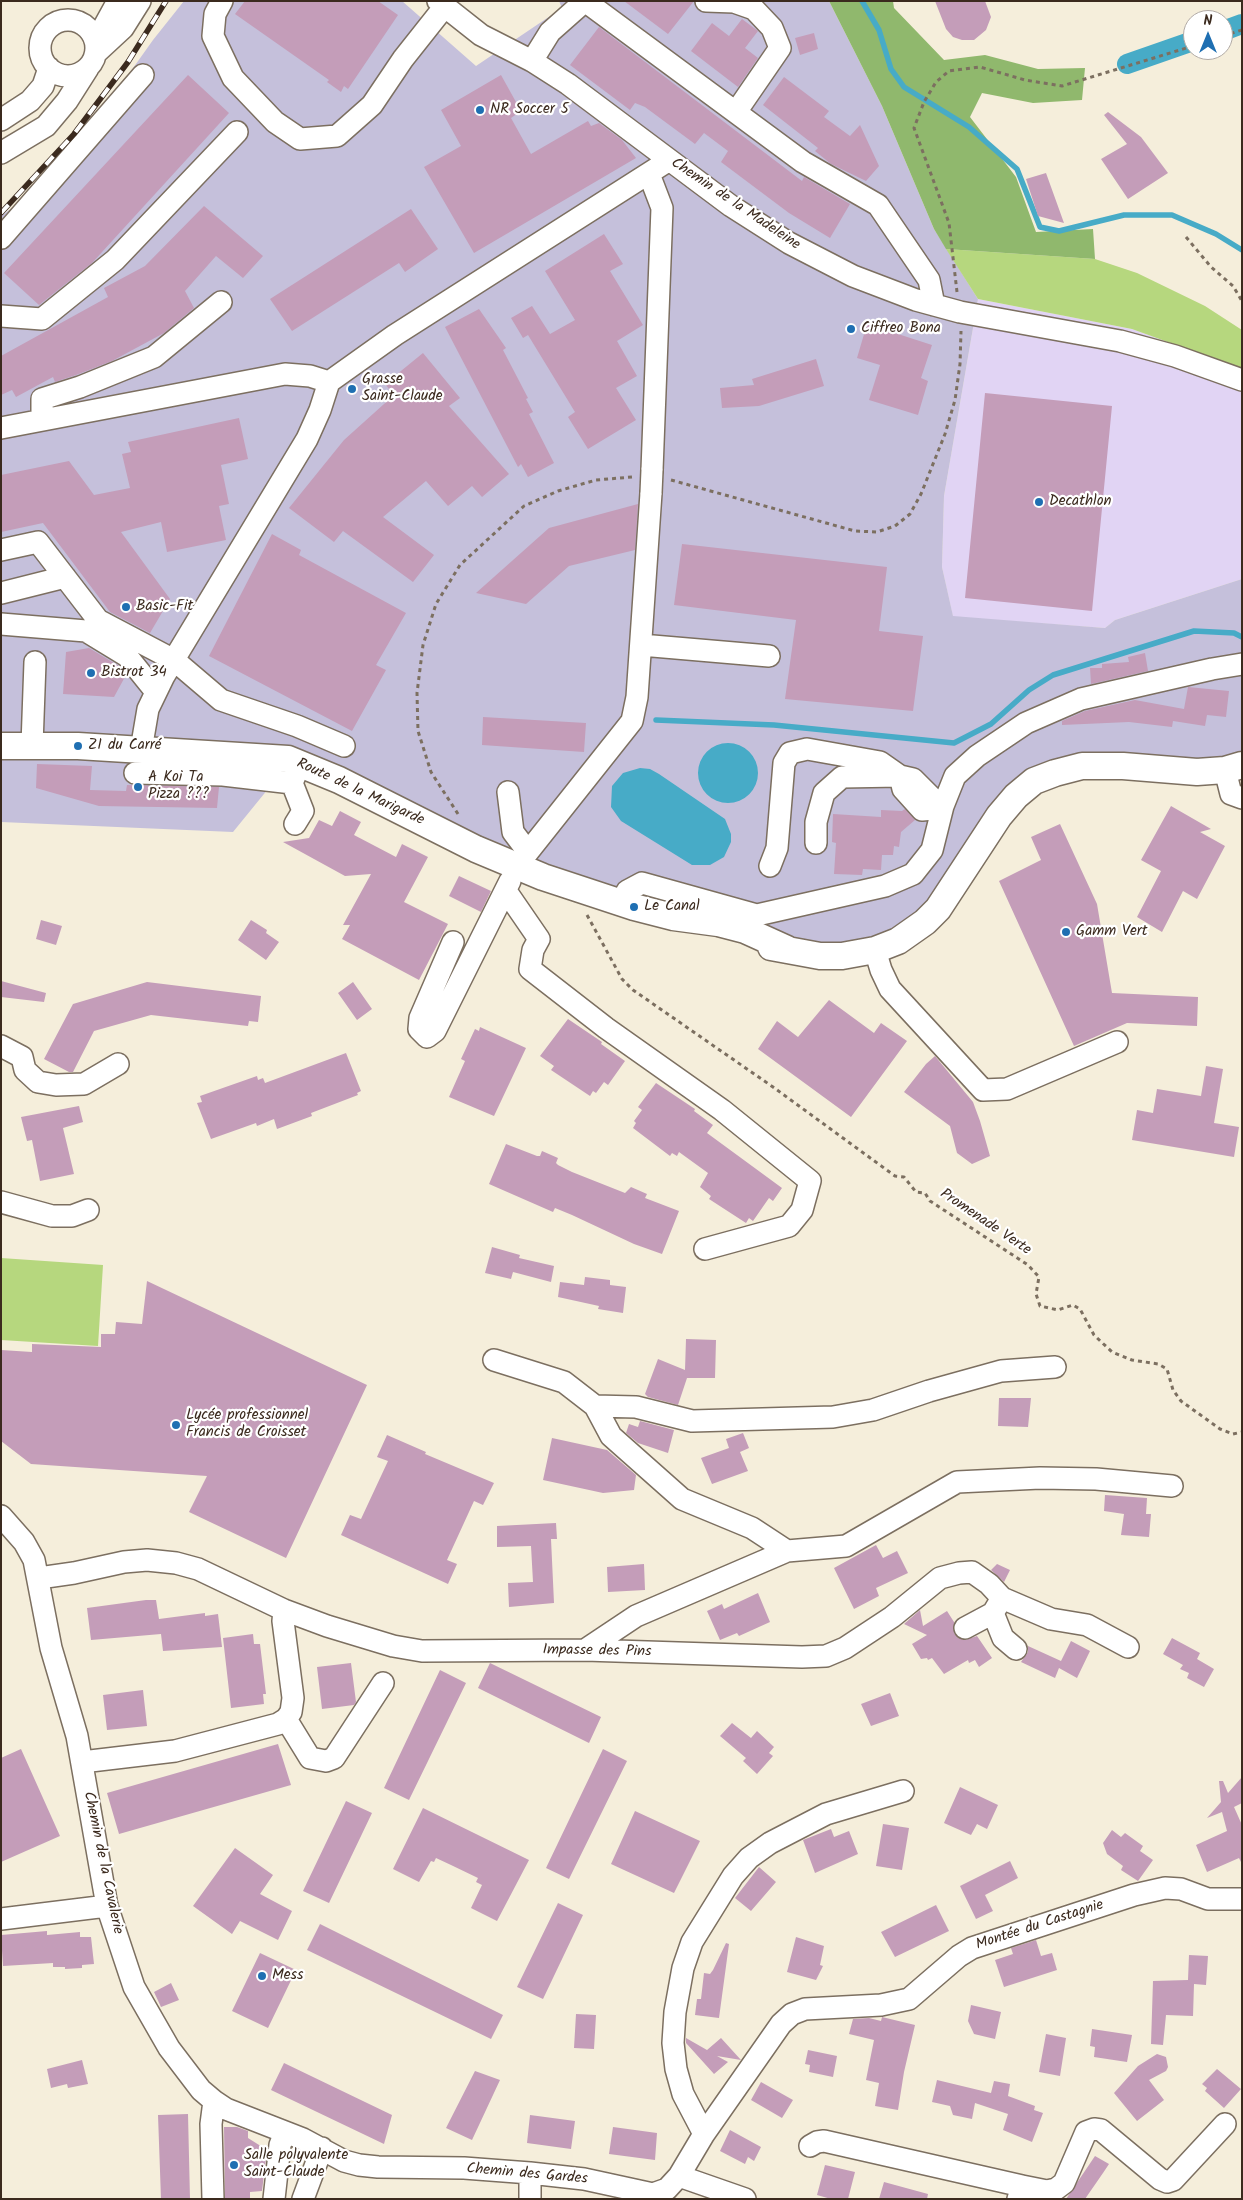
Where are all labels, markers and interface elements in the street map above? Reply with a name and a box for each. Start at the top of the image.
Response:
north arrow [1183,10,1233,60]
text: N [1204,10,1212,32]
place label: NR Soccer 5 [490,101,569,119]
marker: NR Soccer 5 [474,104,486,116]
street label: Chemin de la Madeleine [667,155,803,255]
place label: Ciffreo Bona [861,320,941,338]
marker: Ciffreo Bona [845,323,857,335]
place label: Grasse Saint-Claude [362,371,442,406]
marker: Grasse Saint-Claude [346,383,358,395]
place label: Decathlon [1049,493,1111,511]
marker: Decathlon [1033,496,1045,508]
place label: Basic-Fit [136,598,193,616]
marker: Basic-Fit [120,601,132,613]
place label: Bistrot 34 [101,664,167,682]
marker: Bistrot 34 [85,667,97,679]
place label: ZI du Carré [88,737,161,755]
marker: ZI du Carré [72,740,84,752]
street label: Route de la Marigarde [293,755,427,831]
place label: A Koi Ta Pizza ??? [148,769,209,804]
marker: A Koi Ta Pizza ??? [132,781,144,793]
place label: Le Canal [644,898,700,916]
marker: Le Canal [628,901,640,913]
place label: Gamm Vert [1076,923,1148,941]
marker: Gamm Vert [1060,926,1072,938]
street label: Promenade Verte [936,1186,1034,1260]
place label: Lycée professionnel Francis de Croisset [186,1407,308,1442]
marker: Lycée professionnel Francis de Croisset [170,1419,182,1431]
street label: Impasse des Pins [542,1642,652,1662]
street label: Chemin de la Cavalerie [78,1790,126,1936]
street label: Montée du Castagnie [974,1897,1106,1955]
place label: Mess [272,1967,303,1985]
marker: Mess [256,1970,268,1982]
place label: Salle polyvalente Saint-Claude [244,2147,348,2182]
marker: Salle polyvalente Saint-Claude [228,2159,240,2171]
street label: Chemin des Gardes [466,2161,588,2189]

